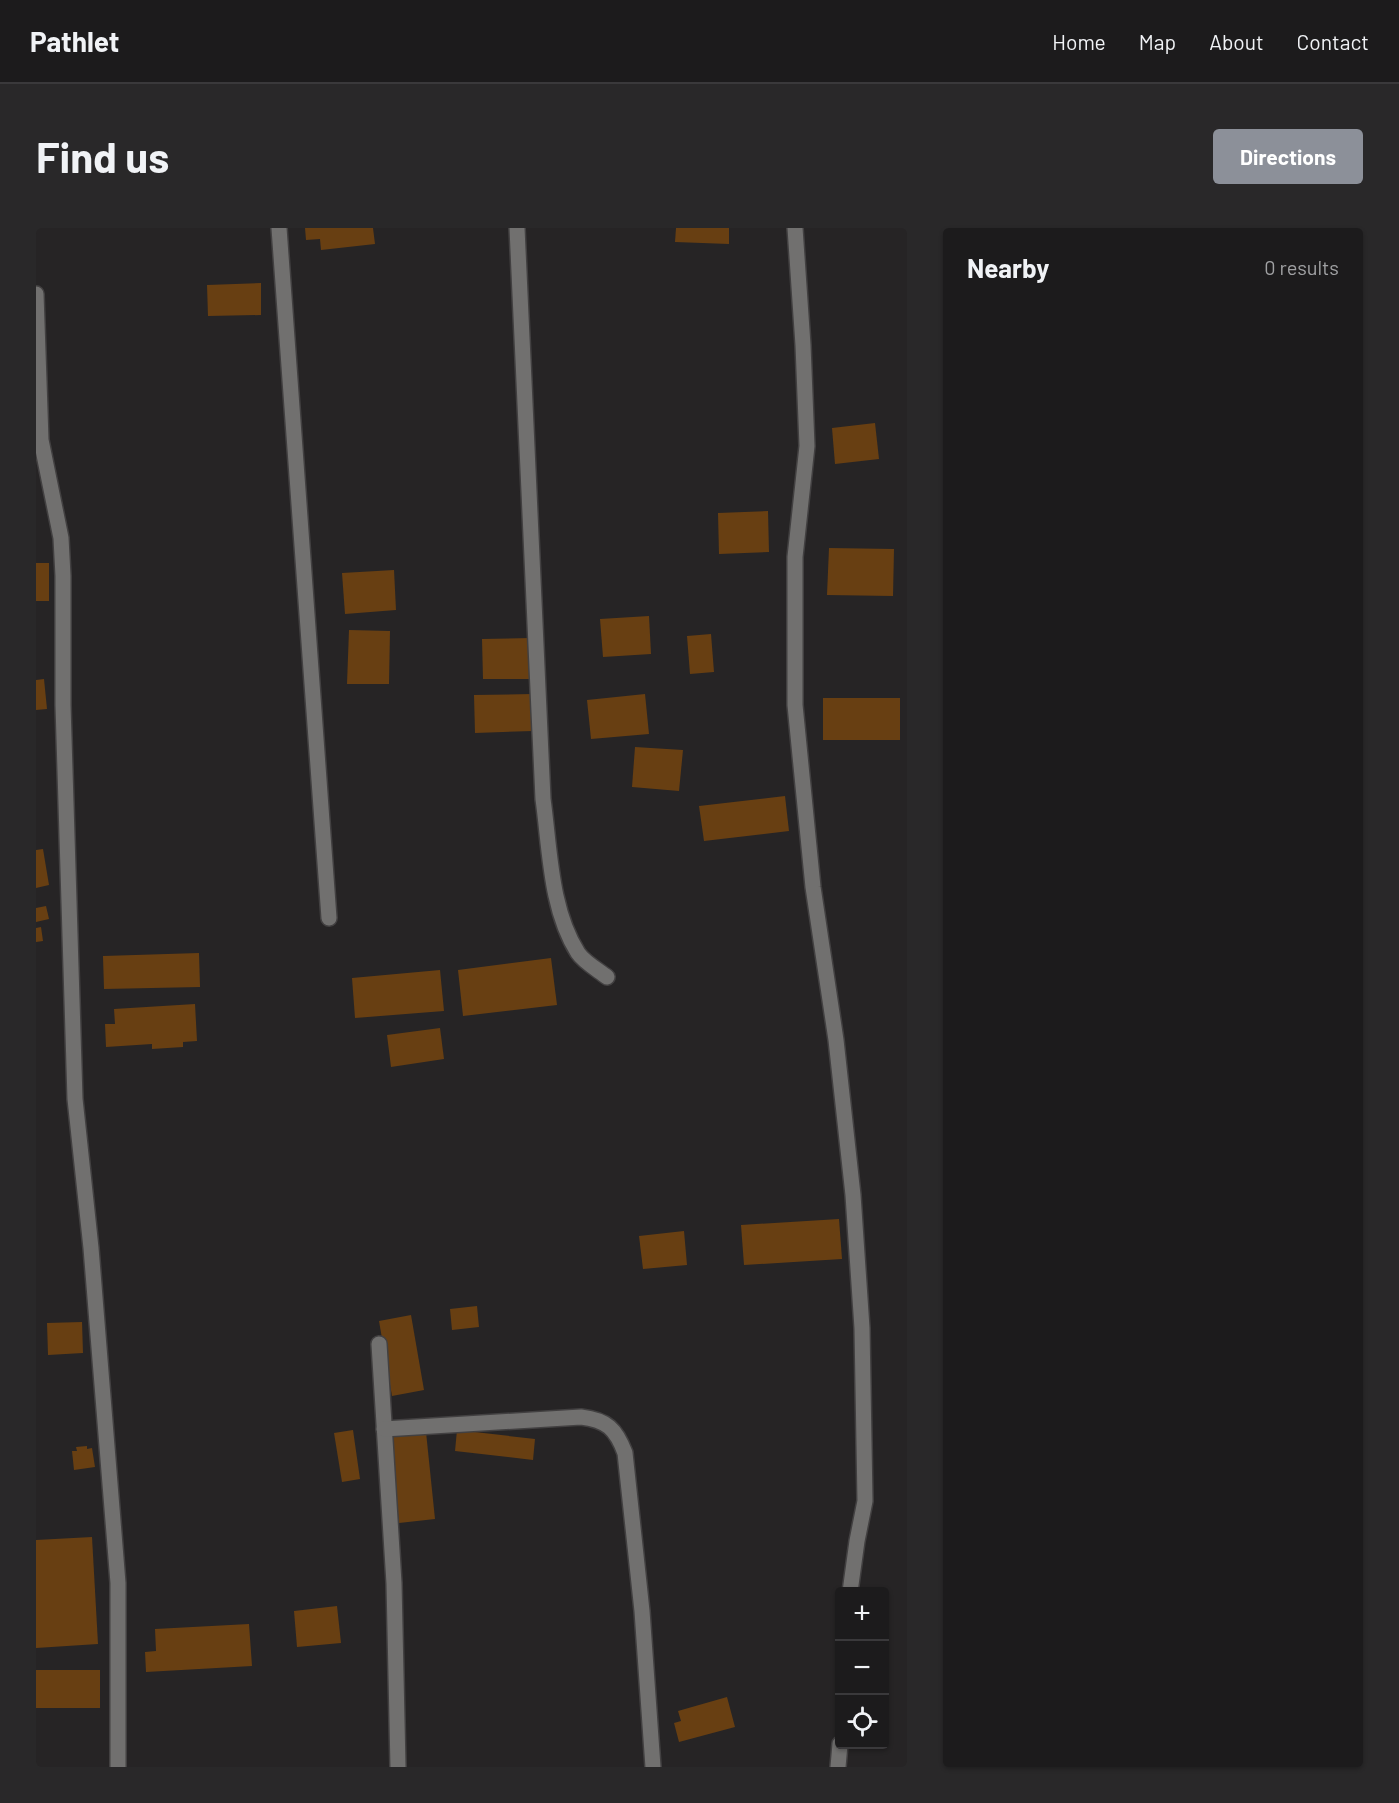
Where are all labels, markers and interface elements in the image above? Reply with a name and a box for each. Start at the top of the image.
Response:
text: Pathlet [30,24,119,58]
text: Home [1052,29,1106,54]
text: Map [1139,29,1176,54]
text: About [1209,29,1264,54]
text: Contact [1297,29,1369,54]
button: Directions [1213,129,1363,184]
text: Find us [36,131,169,181]
text: Nearby [967,252,1049,283]
text: 0 results [1264,255,1339,279]
map controls [835,1587,889,1749]
button: + [835,1587,889,1641]
button: − [835,1641,889,1695]
button: locate [835,1695,889,1749]

